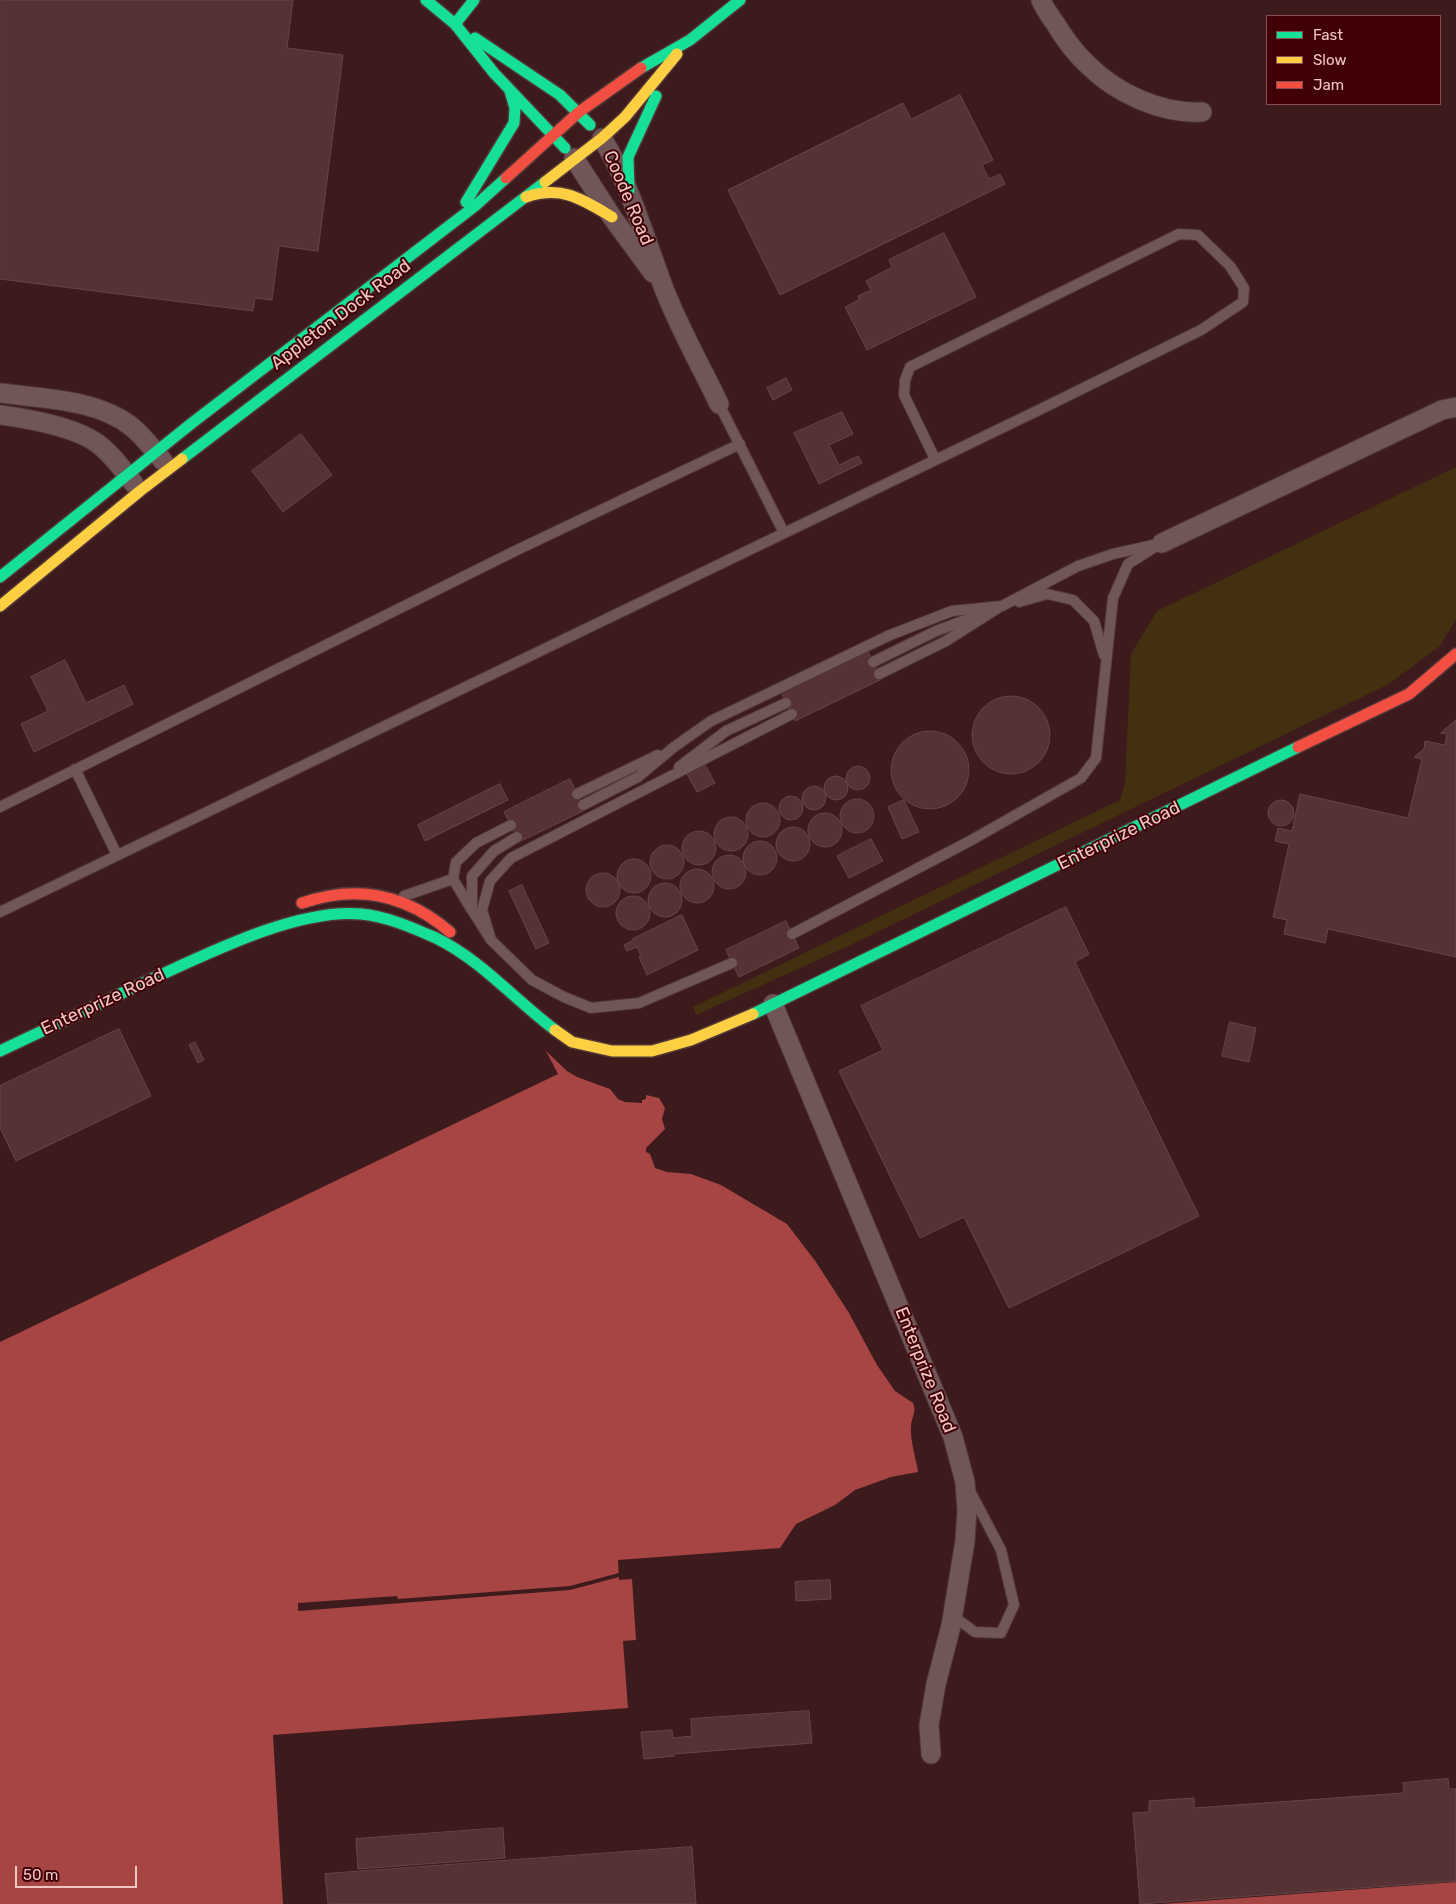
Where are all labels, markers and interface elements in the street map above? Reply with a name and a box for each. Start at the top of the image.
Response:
legend [1266,15,1441,105]
text: Fast [1313,26,1343,44]
text: Slow [1313,51,1346,69]
text: Jam [1313,76,1344,94]
street label: Coode Road [598,148,658,248]
street label: Appleton Dock Road [267,255,415,375]
street label: Enterprize Road [1054,797,1184,875]
street label: Enterprize Road [38,964,168,1040]
street label: Enterprize Road [890,1304,960,1436]
scale bar [18,1856,140,1888]
text: 50 m [23,1866,58,1884]

